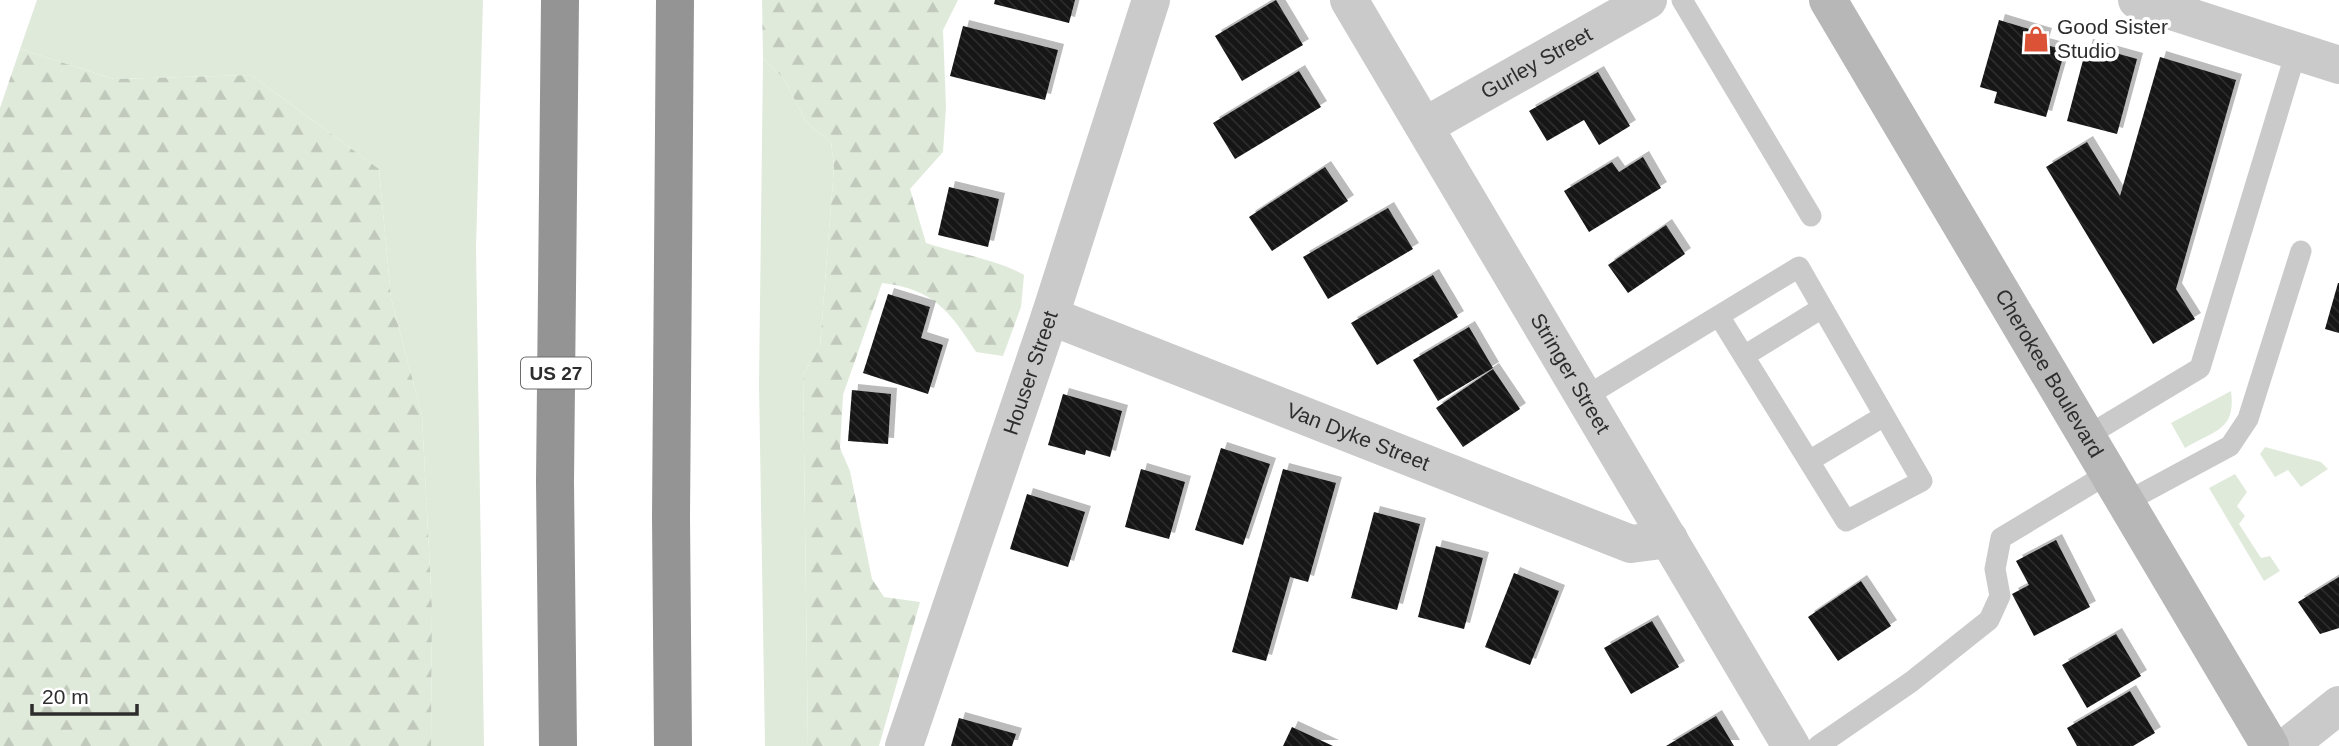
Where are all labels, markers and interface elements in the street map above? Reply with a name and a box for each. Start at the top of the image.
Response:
place label: Good Sister Studio [2057,15,2168,62]
street label: Gurley Street [1477,22,1596,103]
shop icon: Good Sister Studio [2021,24,2051,54]
street label: Cherokee Boulevard [1991,285,2108,461]
street label: Houser Street [998,308,1062,438]
street label: Stringer Street [1526,309,1615,437]
road number: US 27 [521,358,591,388]
street label: Van Dyke Street [1284,398,1433,475]
scale bar [32,672,136,716]
text: 20 m [42,685,89,708]

